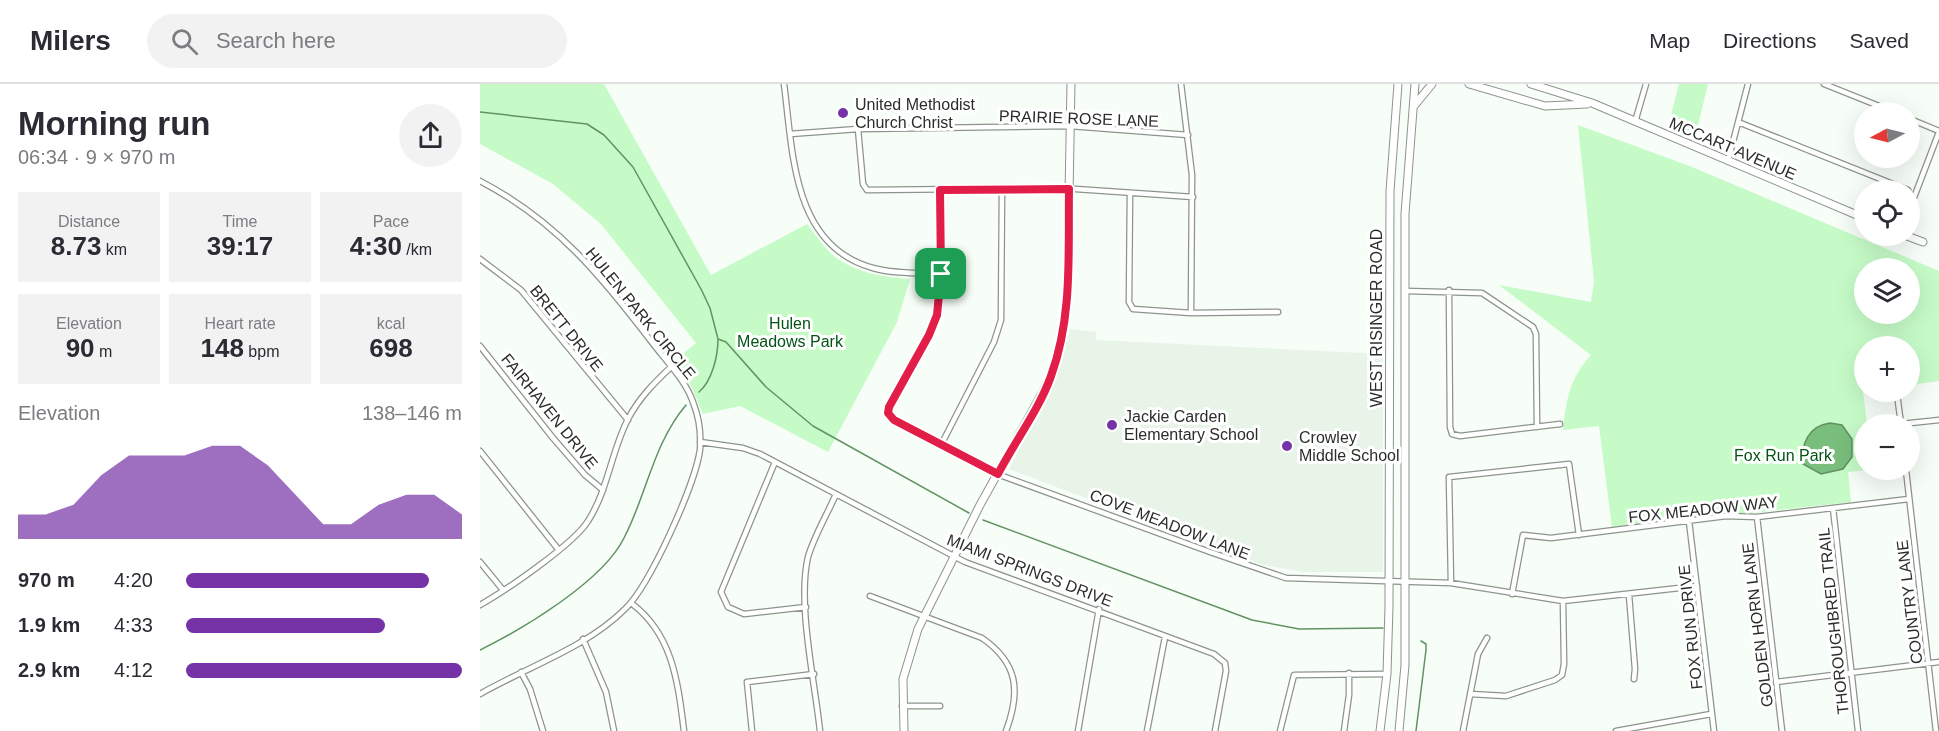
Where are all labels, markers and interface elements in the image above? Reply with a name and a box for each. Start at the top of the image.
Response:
search box [147,14,567,68]
text: Milers [30,25,111,56]
icon: search [168,25,201,58]
text: Search here [216,28,336,53]
text: Map [1649,29,1690,52]
text: Directions [1723,29,1816,52]
text: Saved [1849,29,1909,52]
place label: United Methodist Church Christ [855,96,976,131]
north arrow [1854,102,1920,168]
map controls [1854,102,1920,480]
button: share [399,104,462,167]
text: Morning run [18,105,210,142]
marker: United Methodist Church Christ [836,106,850,120]
street label: PRAIRIE ROSE LANE [999,107,1159,130]
street label: MCCART AVENUE [1667,114,1799,183]
text: 06:34 · 9 × 970 m [18,146,175,168]
button: locate [1854,180,1920,246]
text: Distance [58,213,120,230]
text: Time [223,213,257,230]
text: Pace [373,213,409,230]
street label: WEST RISINGER ROAD [1368,229,1385,407]
text: 8.73 [51,231,101,261]
text: 39:17 [207,231,273,261]
text: 4:30 [350,231,402,261]
text: km [101,241,127,258]
text: /km [402,241,432,258]
street label: HULEN PARK CIRCLE [582,244,699,382]
pin [915,248,966,299]
icon: arrive [924,257,957,290]
button: layers [1854,258,1920,324]
street label: BRETT DRIVE [527,282,606,375]
text: Elevation [56,315,122,332]
text: Heart rate [204,315,276,332]
text: kcal [377,315,405,332]
park label: Hulen Meadows Park [737,315,844,350]
text: 90 [66,333,95,363]
text: 148 [201,333,244,363]
text: 698 [369,333,413,363]
button: + [1854,336,1920,402]
text: m [95,343,112,360]
text: bpm [244,343,279,360]
street label: FAIRHAVEN DRIVE [498,350,601,472]
text: Elevation [18,402,100,424]
text: 138–146 m [362,402,462,424]
place label: Jackie Carden Elementary School [1124,408,1258,443]
button: − [1854,414,1920,480]
marker: Jackie Carden Elementary School [1105,418,1119,432]
place label: Crowley Middle School [1299,429,1400,464]
marker: Crowley Middle School [1280,439,1294,453]
park label: Fox Run Park [1734,447,1833,464]
street label: COVE MEADOW LANE [1088,486,1252,563]
street label: FOX MEADOW WAY [1627,493,1779,526]
street label: THOROUGHBRED TRAIL [1815,527,1852,715]
street label: MIAMI SPRINGS DRIVE [945,531,1115,610]
street label: COUNTRY LANE [1893,539,1926,665]
street label: GOLDEN HORN LANE [1739,542,1776,708]
street label: FOX RUN DRIVE [1675,564,1706,690]
text: 970 m [18,569,75,591]
text: 4:20 [114,569,153,591]
text: 1.9 km [18,614,80,636]
text: 4:33 [114,614,153,636]
text: 2.9 km [18,659,80,681]
text: 4:12 [114,659,153,681]

